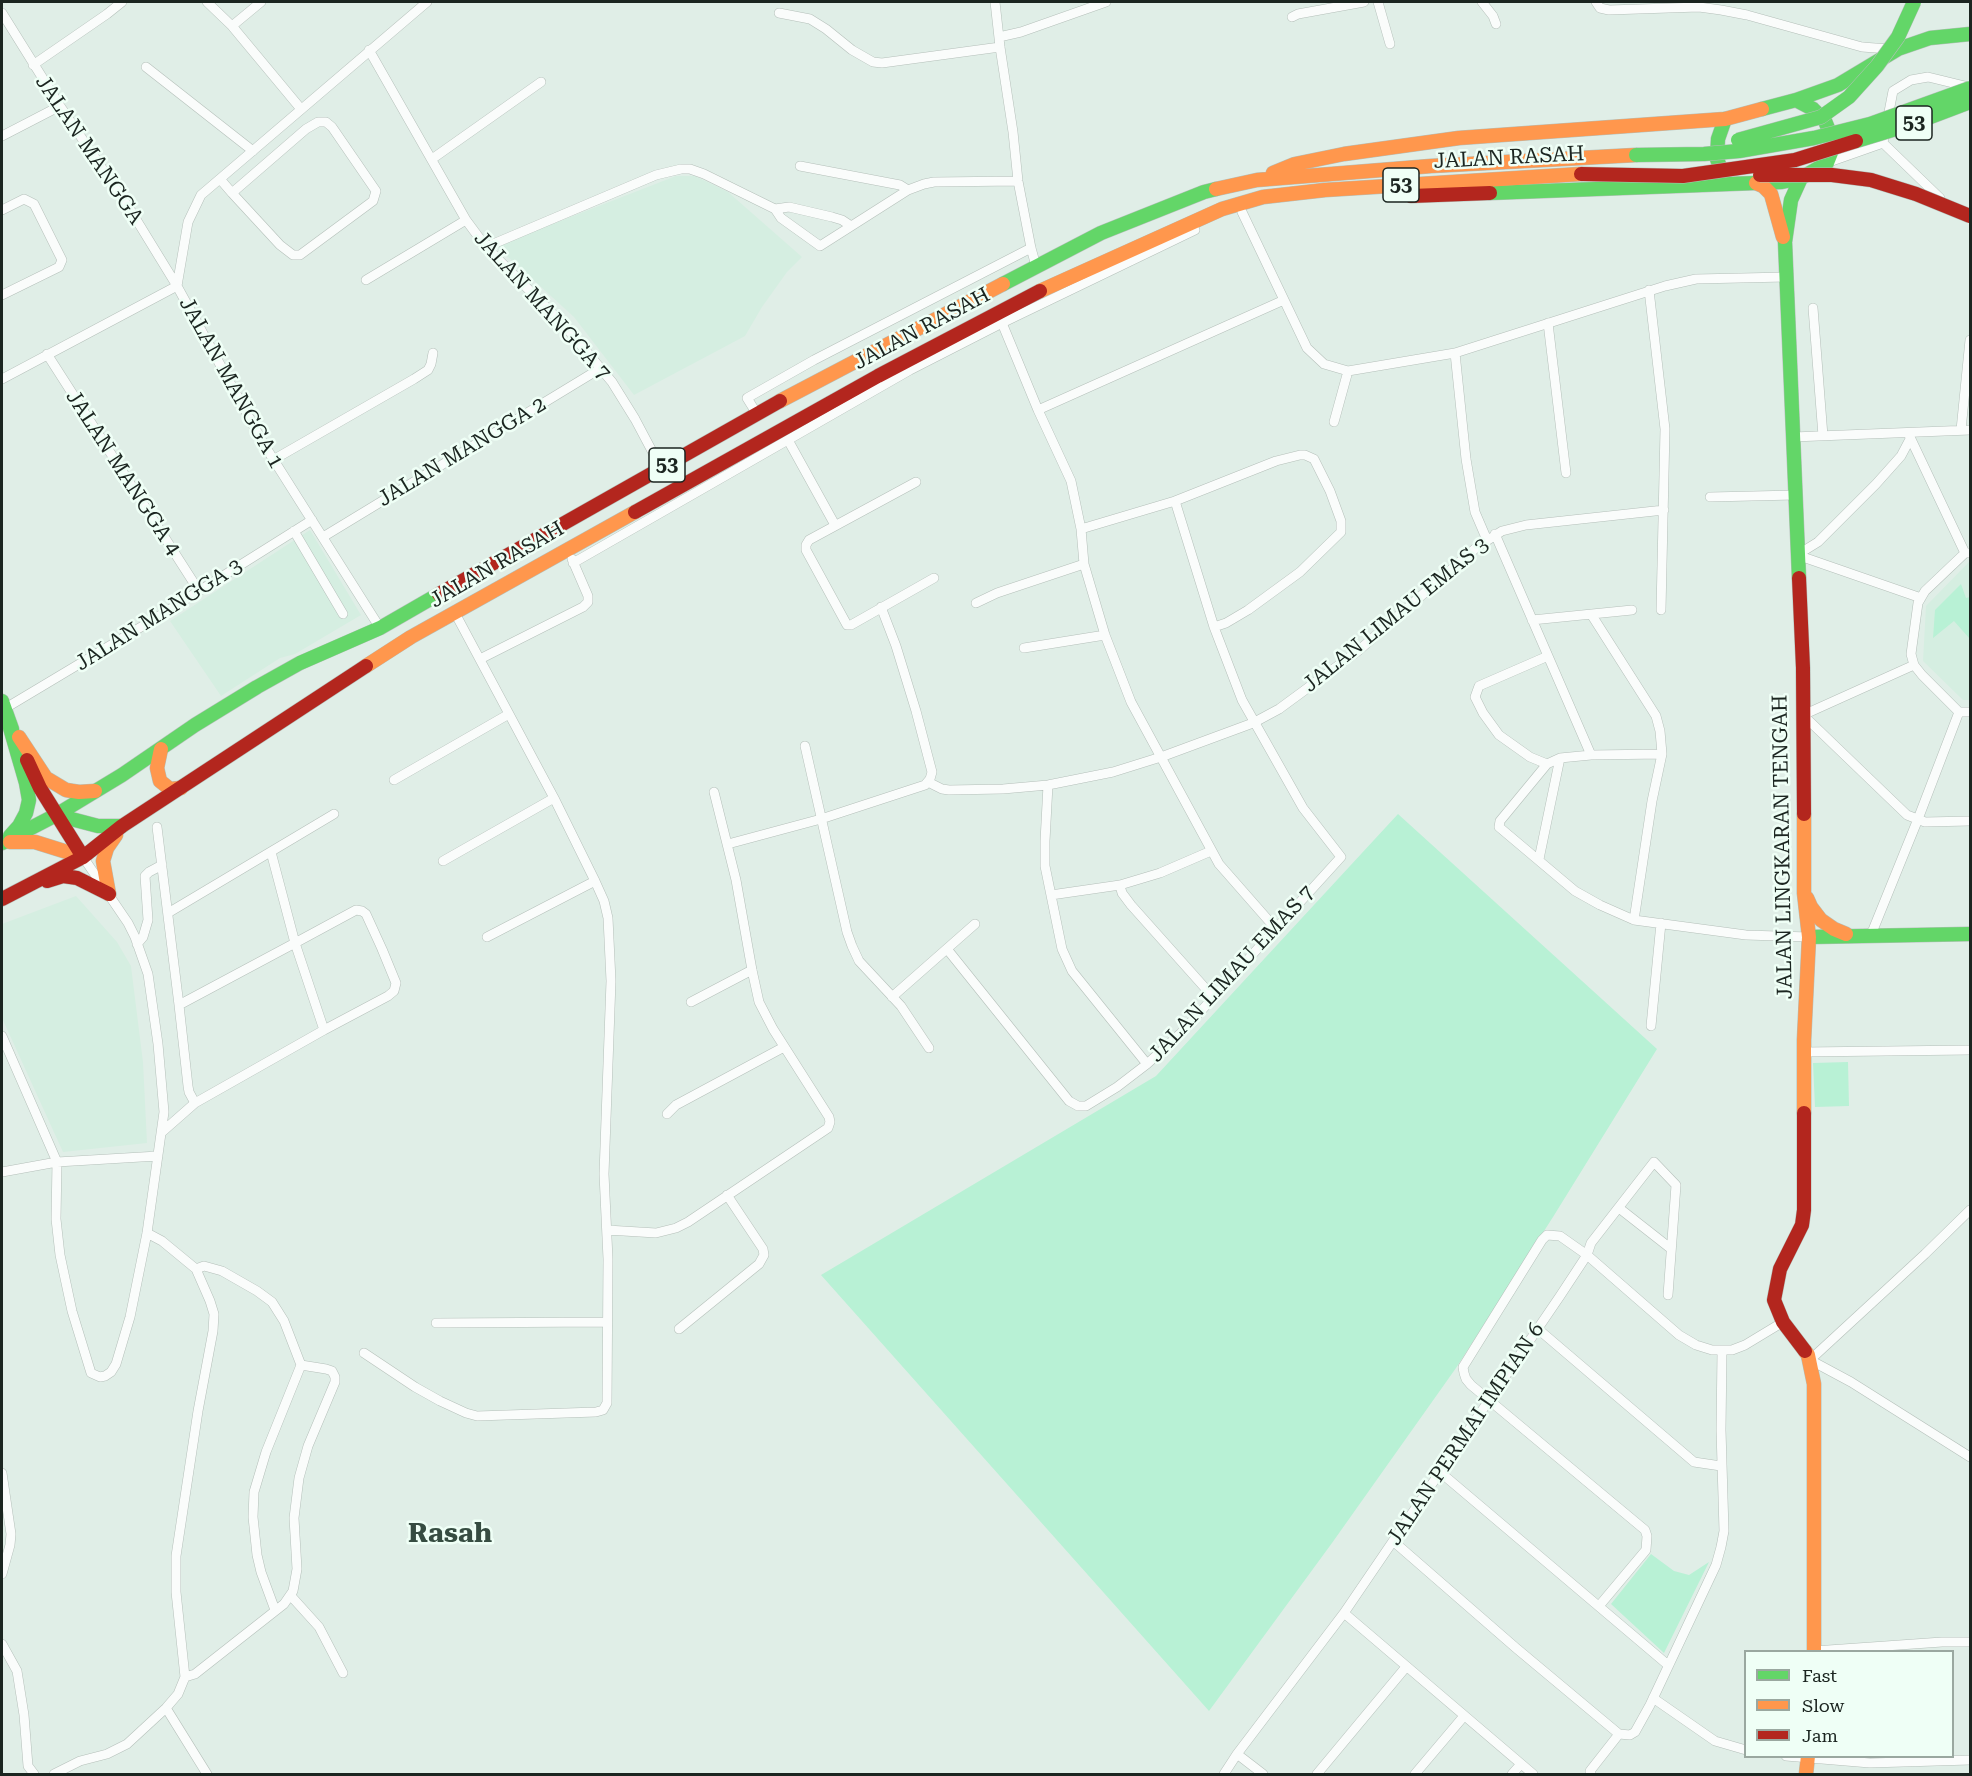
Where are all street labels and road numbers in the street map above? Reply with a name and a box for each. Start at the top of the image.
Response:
street label: JALAN MANGGA [30,70,148,230]
road number: 53 [1896,106,1932,140]
street label: JALAN RASAH [1433,141,1585,175]
road number: 53 [1383,168,1419,202]
street label: JALAN MANGGA 7 [468,226,616,386]
street label: JALAN RASAH [849,282,995,376]
street label: JALAN MANGGA 1 [173,293,289,473]
street label: JALAN MANGGA 4 [60,386,186,560]
street label: JALAN MANGGA 2 [373,392,551,512]
road number: 53 [649,448,685,482]
street label: JALAN RASAH [425,516,569,614]
street label: JALAN LIMAU EMAS 3 [1298,532,1494,698]
street label: JALAN MANGGA 3 [71,553,247,677]
street label: JALAN LINGKARAN TENGAH [1768,694,1798,1000]
street label: JALAN LIMAU EMAS 7 [1144,881,1320,1067]
street label: JALAN PERMAI IMPIAN 6 [1382,1318,1550,1550]

